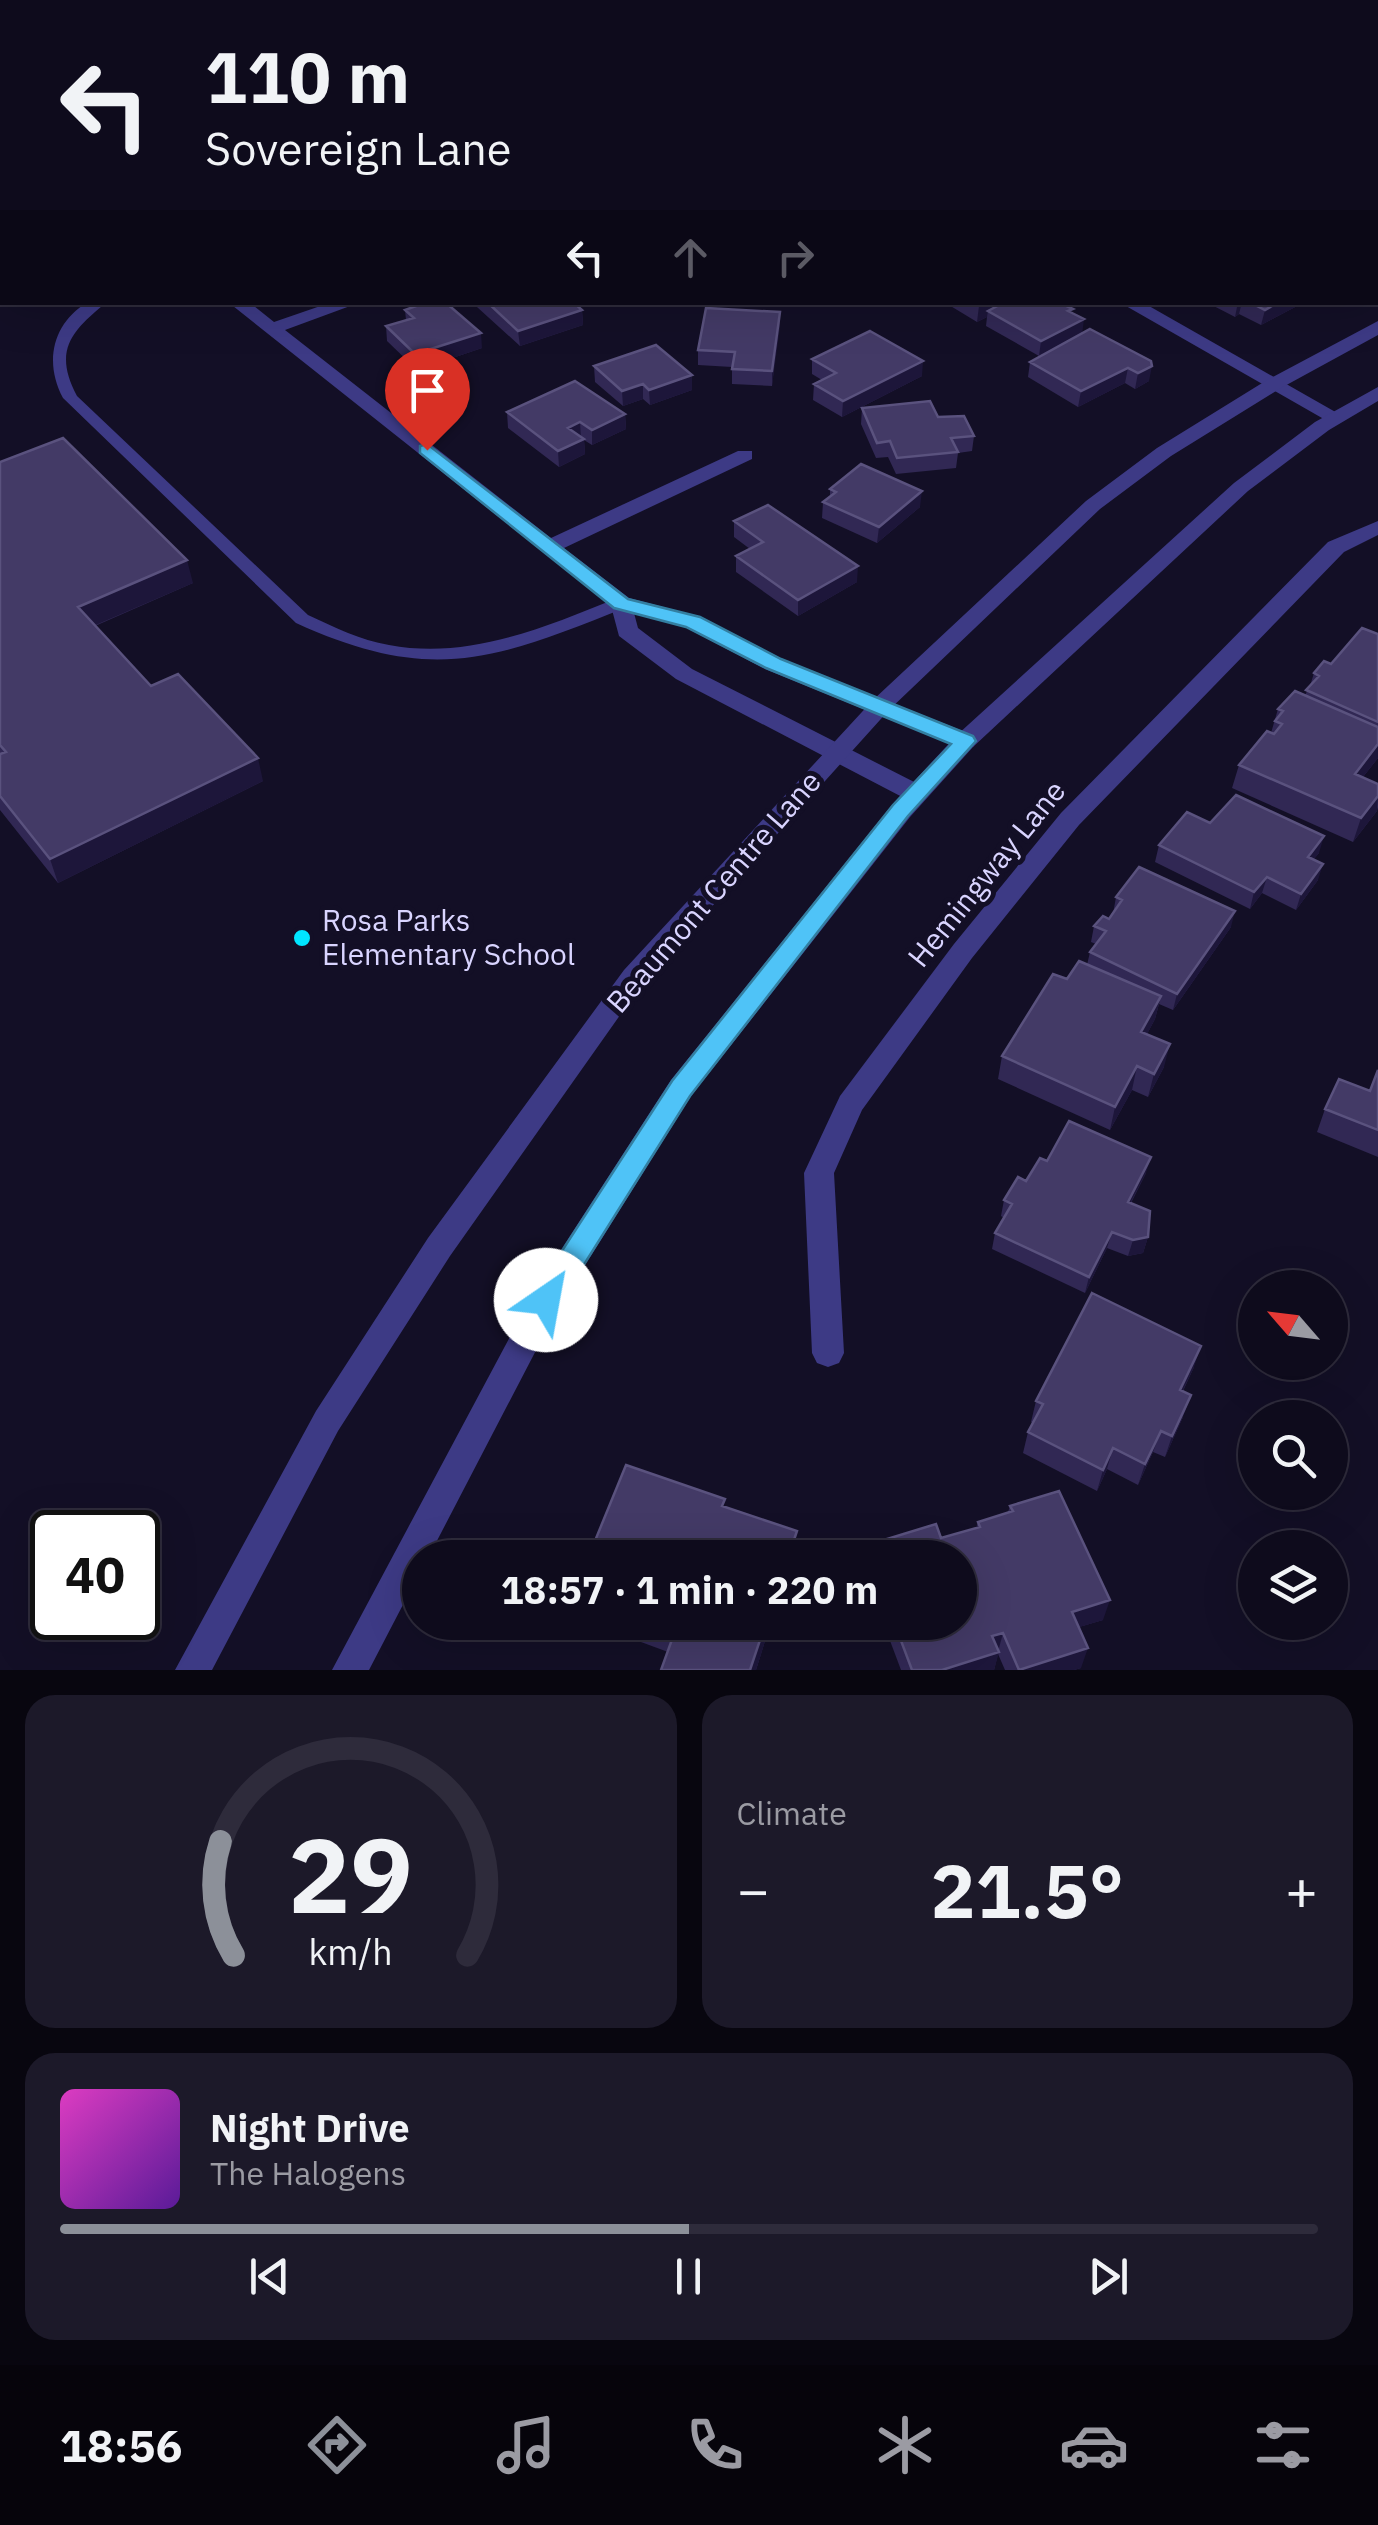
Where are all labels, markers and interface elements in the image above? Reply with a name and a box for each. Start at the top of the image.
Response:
text: 110 m [205,31,410,122]
icon: left [40,40,170,170]
text: Sovereign Lane [205,119,511,177]
icon: left [558,230,613,285]
icon: ahead [663,230,718,285]
icon: right [768,230,823,285]
pin [385,348,470,451]
icon: arrive [400,363,455,418]
street label: Beaumont Centre Lane [597,762,829,1020]
street label: Hemingway Lane [898,772,1073,975]
place label: Rosa Parks Elementary School [322,900,575,973]
marker: Rosa Parks Elementary School [291,927,313,949]
position arrow [494,1248,598,1352]
north arrow [1238,1270,1348,1380]
map controls [1238,1270,1348,1640]
button: search [1238,1400,1348,1510]
speed limit sign: 40 [30,1510,160,1640]
button: layers [1238,1530,1348,1640]
text: 18:57 · 1 min · 220 m [501,1565,878,1614]
text: Climate [737,1792,847,1834]
text: 29 [288,1806,413,1942]
text: 21.5° [930,1841,1124,1939]
text: − [737,1854,770,1925]
text: + [1285,1854,1318,1925]
text: km/h [309,1928,393,1975]
text: Night Drive [210,2103,410,2152]
text: The Halogens [210,2152,406,2194]
icon: previous [242,2249,297,2304]
icon: pause [661,2249,716,2304]
icon: next [1081,2249,1136,2304]
icon: directions [302,2410,372,2480]
icon: music [491,2410,561,2480]
icon: phone [680,2410,750,2480]
icon: climate [870,2410,940,2480]
icon: car [1059,2410,1129,2480]
icon: filters [1248,2410,1318,2480]
text: 18:56 [60,2416,183,2474]

